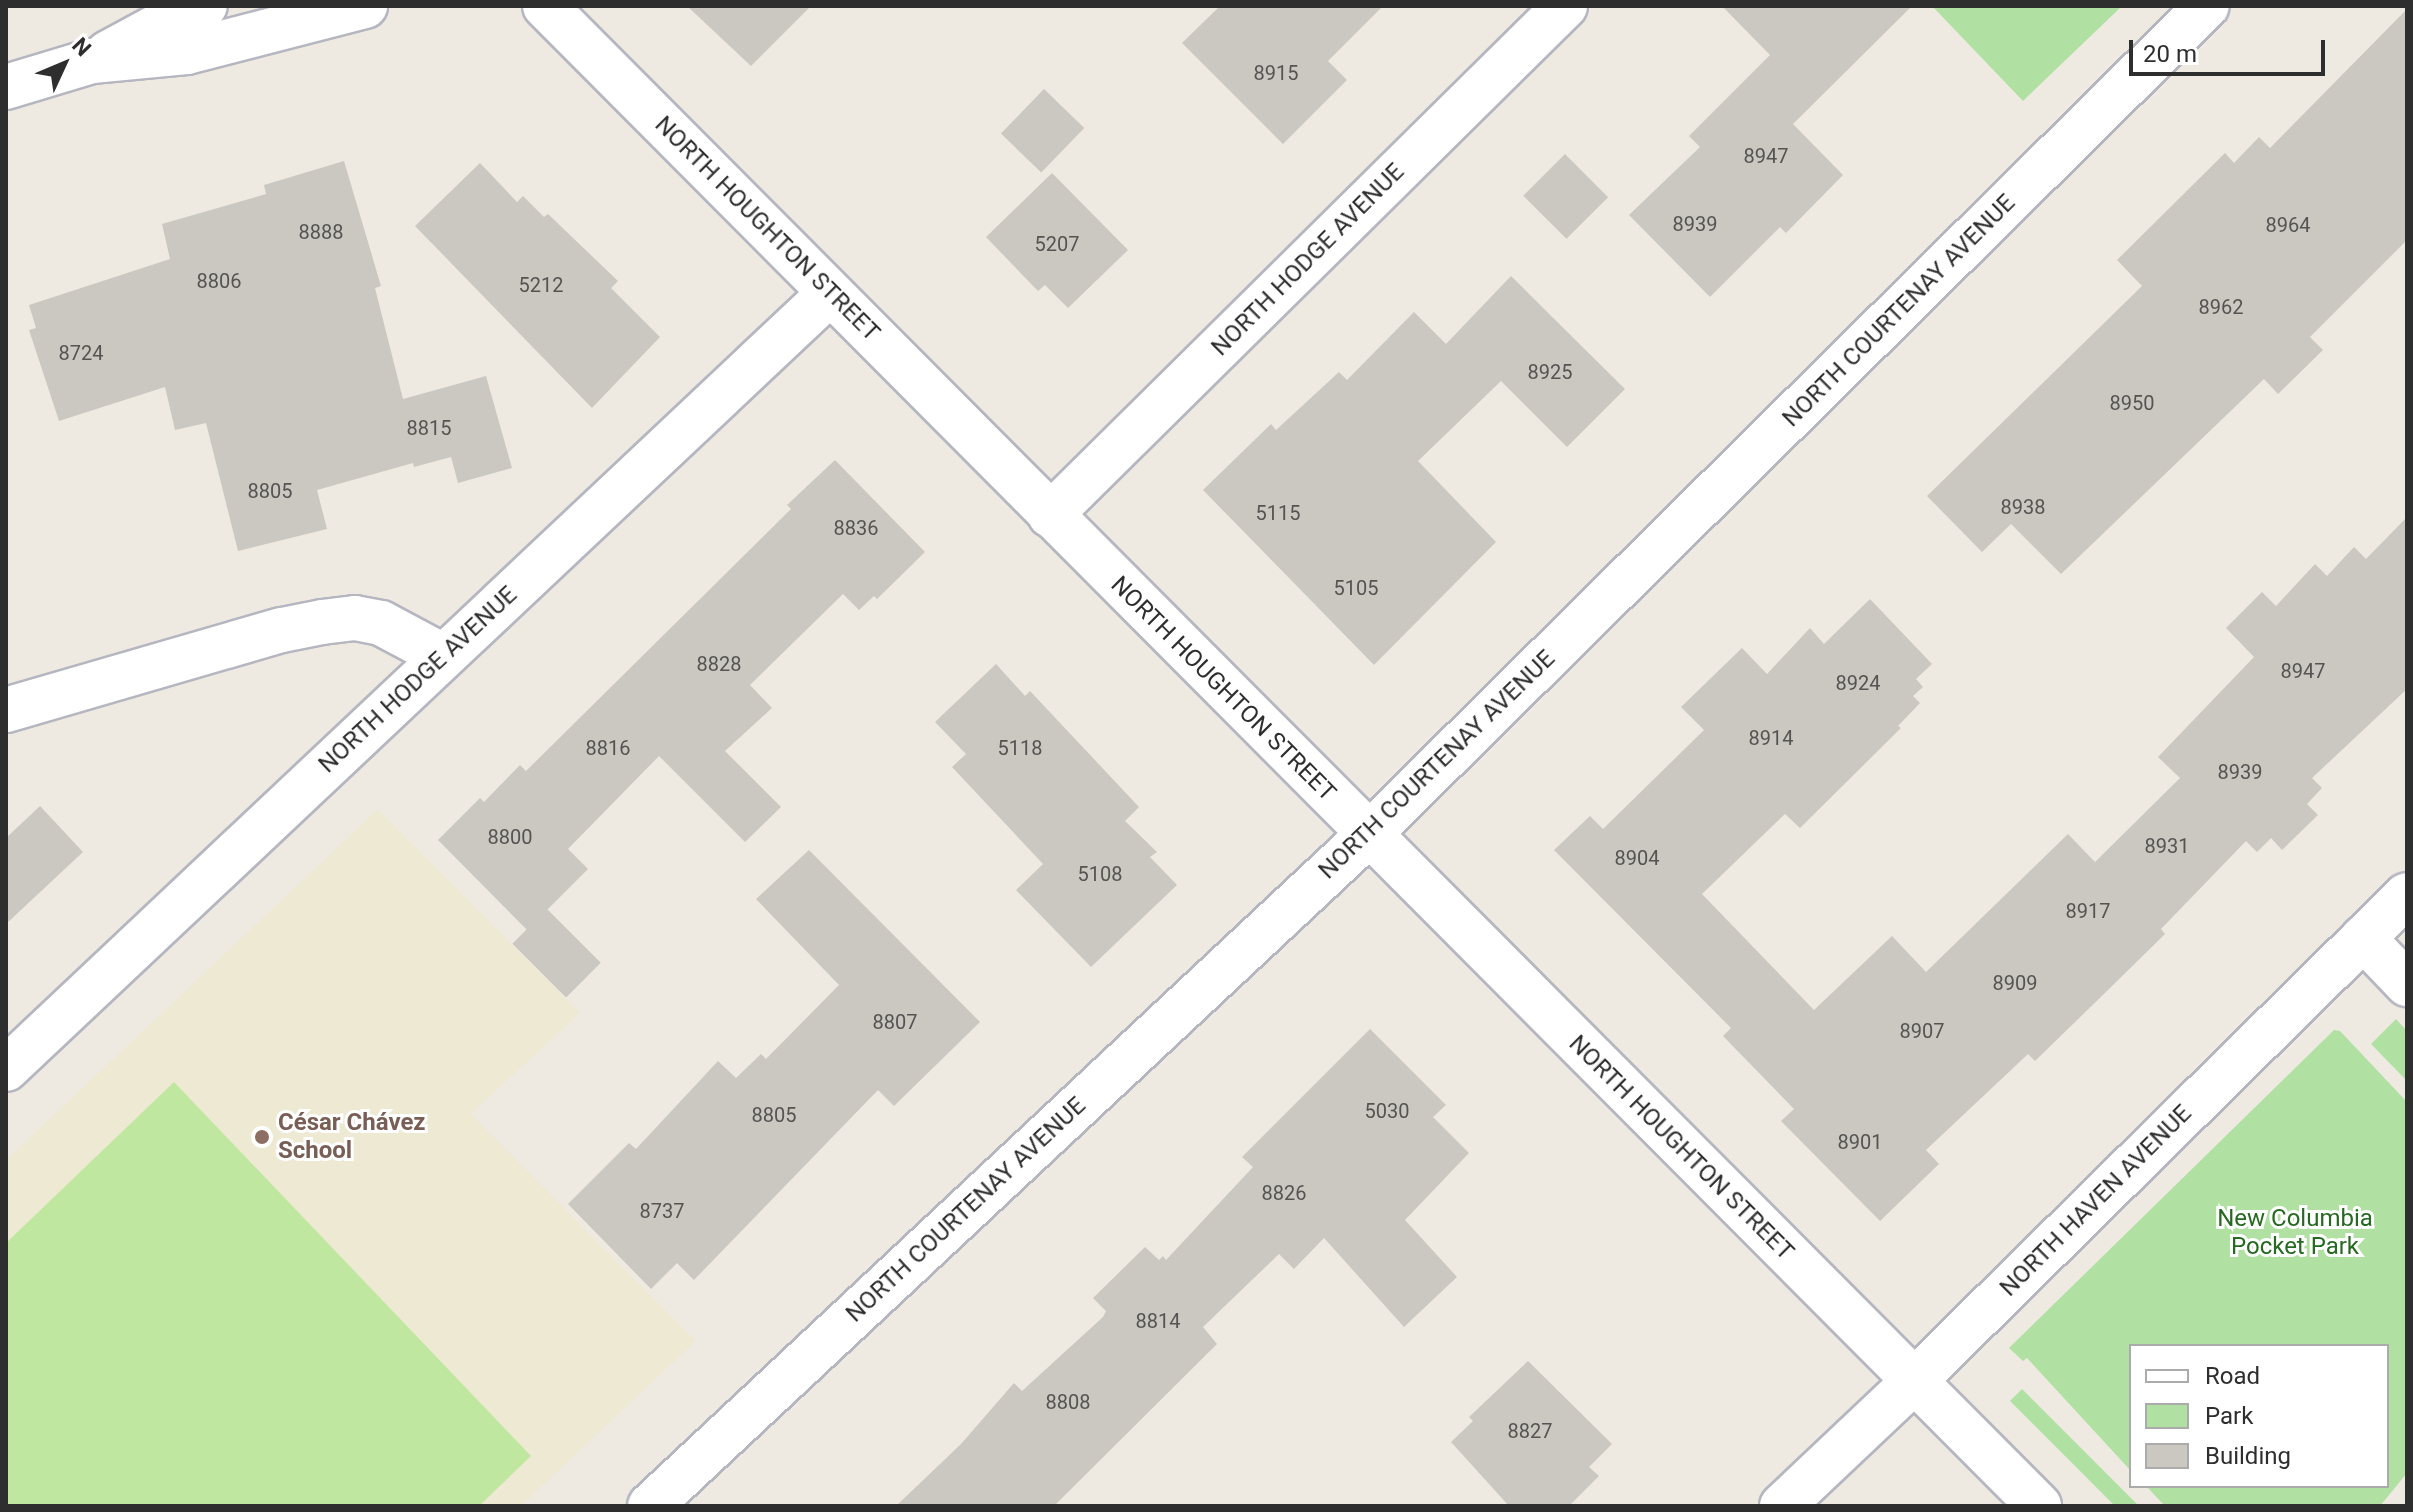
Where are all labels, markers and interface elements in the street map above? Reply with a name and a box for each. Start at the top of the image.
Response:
north arrow [24,24,104,104]
scale bar [2133,24,2329,74]
text: N [67,33,96,61]
text: 20 m [2143,40,2197,68]
house number: 8915 [1254,61,1298,85]
street label: NORTH HOUGHTON STREET [649,111,885,347]
house number: 8947 [1744,144,1788,168]
street label: NORTH HODGE AVENUE [1206,158,1410,362]
street label: NORTH COURTENAY AVENUE [1777,189,2021,433]
house number: 8939 [1673,212,1717,236]
house number: 8964 [2266,213,2310,237]
house number: 8888 [299,220,343,244]
house number: 5207 [1035,232,1079,256]
house number: 8806 [197,269,241,293]
house number: 5212 [519,273,563,297]
house number: 8962 [2199,295,2243,319]
house number: 8724 [59,341,103,365]
house number: 8925 [1528,360,1572,384]
house number: 8950 [2110,391,2154,415]
house number: 8815 [407,416,451,440]
house number: 8805 [248,479,292,503]
house number: 8938 [2001,495,2045,519]
house number: 5115 [1256,501,1300,525]
house number: 8836 [834,516,878,540]
street label: NORTH HOUGHTON STREET [1105,571,1341,807]
house number: 5105 [1334,576,1378,600]
street label: NORTH HODGE AVENUE [313,581,523,779]
street label: NORTH COURTENAY AVENUE [1313,645,1561,885]
house number: 8828 [697,652,741,676]
house number: 8947 [2281,659,2325,683]
house number: 8924 [1836,671,1880,695]
house number: 8914 [1749,726,1793,750]
house number: 8816 [586,736,630,760]
house number: 5118 [998,736,1042,760]
house number: 8939 [2218,760,2262,784]
house number: 8800 [488,825,532,849]
house number: 8931 [2145,834,2189,858]
house number: 8904 [1615,846,1659,870]
house number: 5108 [1078,862,1122,886]
house number: 8917 [2066,899,2110,923]
house number: 8909 [1993,971,2037,995]
house number: 8807 [873,1010,917,1034]
house number: 8907 [1900,1019,1944,1043]
street label: NORTH HOUGHTON STREET [1563,1030,1799,1266]
street label: NORTH COURTENAY AVENUE [840,1092,1092,1328]
house number: 5030 [1365,1099,1409,1123]
street label: NORTH HAVEN AVENUE [1994,1099,2198,1303]
house number: 8805 [752,1103,796,1127]
place label: César Chávez School [278,1109,426,1165]
marker: César Chávez School [253,1128,271,1146]
house number: 8901 [1838,1130,1882,1154]
house number: 8826 [1262,1181,1306,1205]
house number: 8737 [640,1199,684,1223]
park label: New Columbia Pocket Park [2217,1205,2373,1261]
house number: 8814 [1136,1309,1180,1333]
legend [2129,1344,2389,1488]
text: Road [2205,1362,2260,1390]
house number: 8808 [1046,1390,1090,1414]
text: Park [2205,1402,2253,1430]
house number: 8827 [1508,1419,1552,1443]
text: Building [2205,1442,2291,1470]

